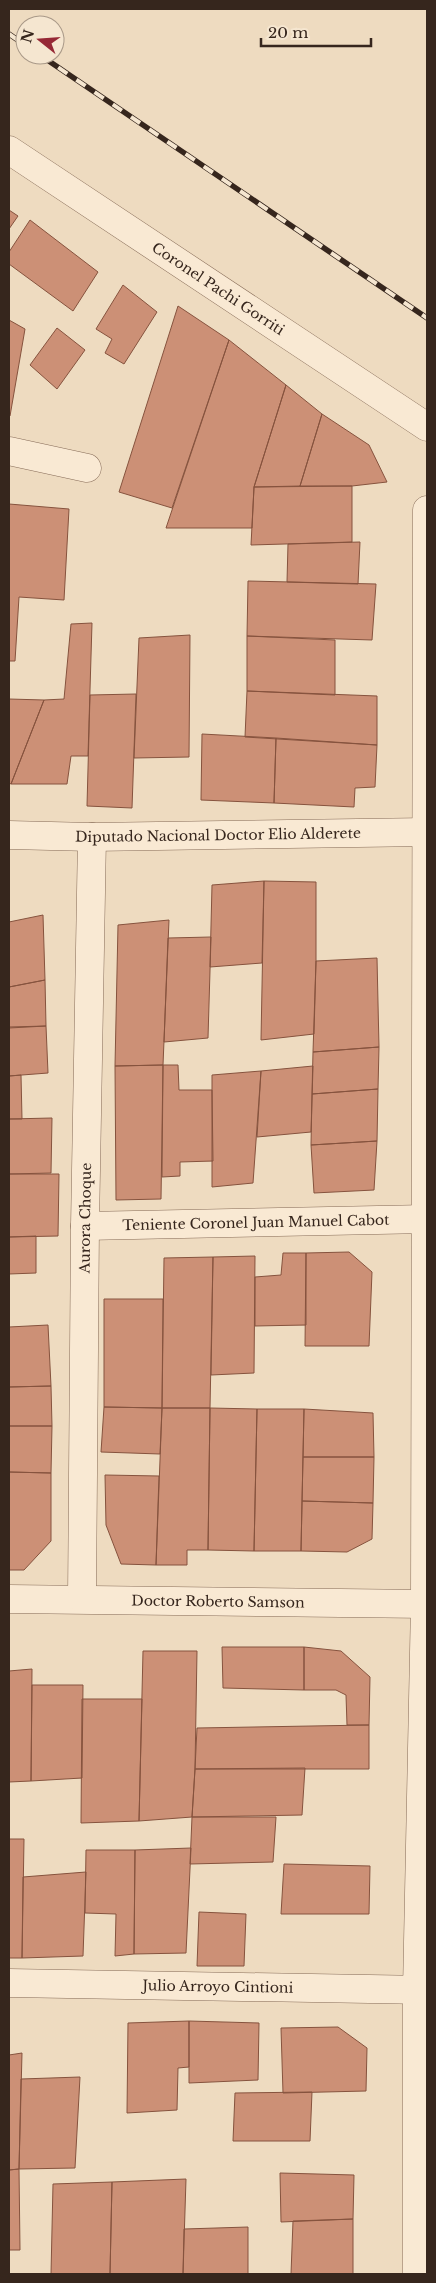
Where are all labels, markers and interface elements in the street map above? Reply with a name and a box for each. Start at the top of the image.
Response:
north arrow [15,15,65,65]
scale bar [261,15,371,47]
text: 20 m [268,23,308,42]
text: N [17,27,38,45]
street label: Coronel Pachi Gorriti [149,238,288,339]
street label: Diputado Nacional Doctor Elio Alderete [75,824,361,846]
street label: Aurora Choque [76,1163,95,1274]
street label: Teniente Coronel Juan Manuel Cabot [122,1211,390,1234]
street label: Doctor Roberto Samson [131,1591,305,1612]
street label: Julio Arroyo Cintioni [140,1976,294,1997]

